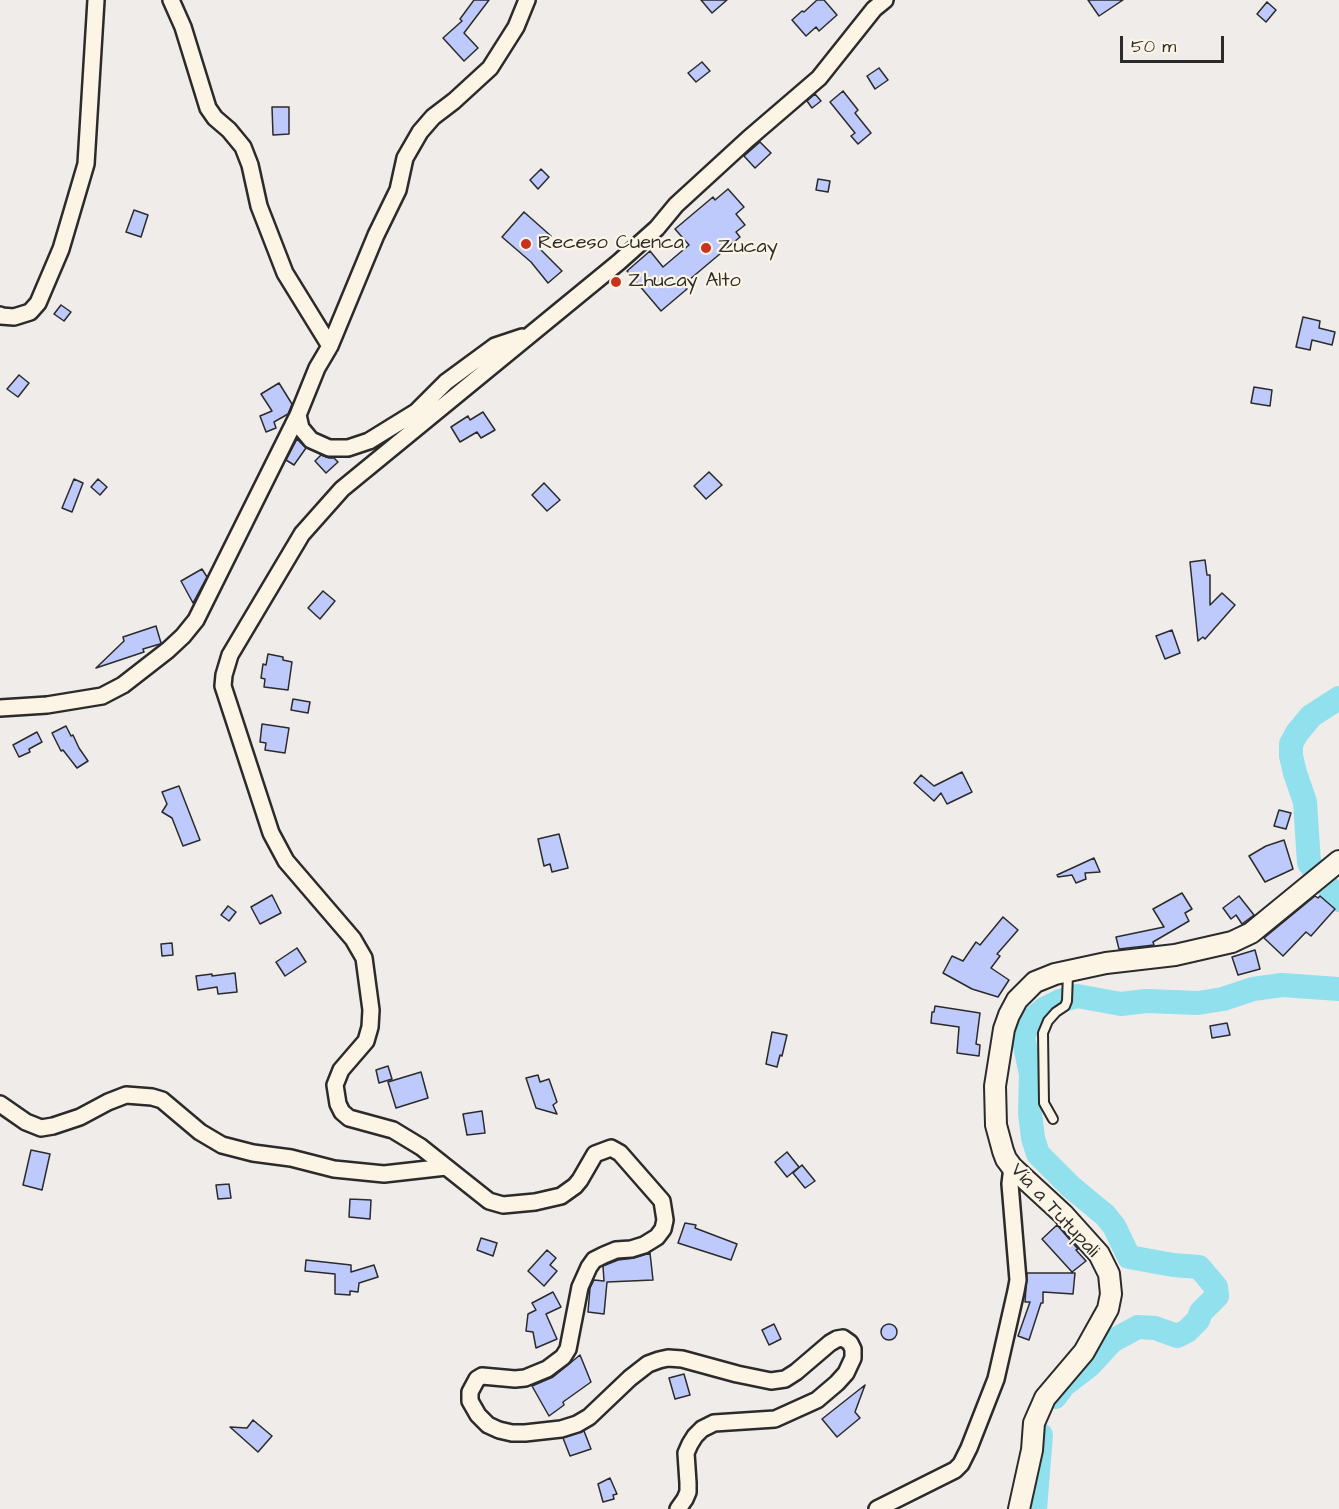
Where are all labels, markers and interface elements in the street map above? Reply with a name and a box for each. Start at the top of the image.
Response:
scale bar [1123,24,1226,62]
text: 50 m [1131,34,1176,59]
place label: Receso Cuenca [538,232,684,256]
place label: Zucay [718,236,778,260]
marker: Receso Cuenca [519,237,533,251]
marker: Zucay [699,241,713,255]
place label: Zhucay Alto [628,270,741,294]
marker: Zhucay Alto [609,275,623,289]
street label: Vía a Tutupali [1004,1159,1104,1263]

